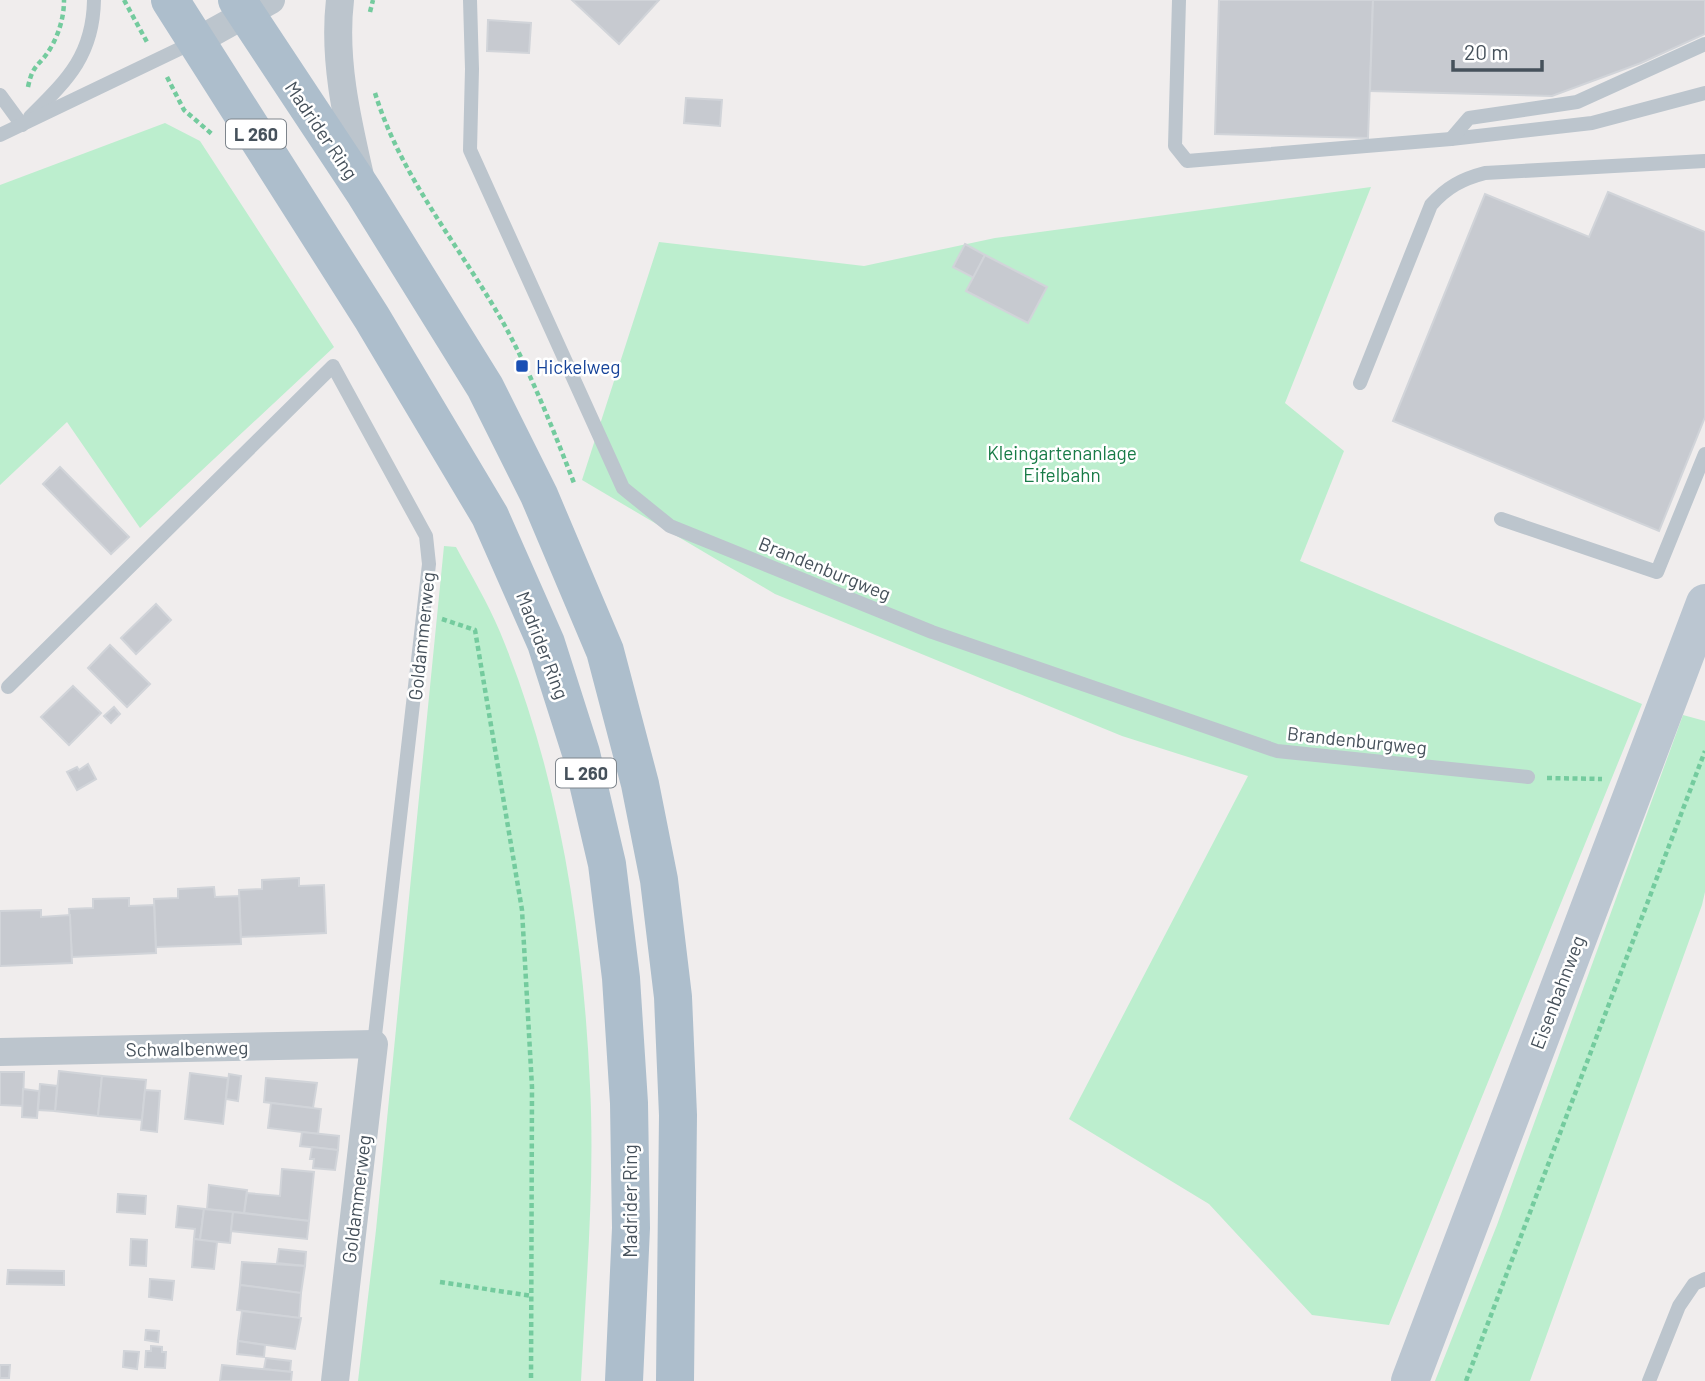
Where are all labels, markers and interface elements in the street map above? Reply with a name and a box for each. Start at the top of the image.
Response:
scale bar [1453,28,1542,72]
text: 20 m [1464,39,1509,64]
street label: Madrider Ring [281,77,363,183]
road number: L 260 [226,119,286,148]
place label: Hickelweg [536,355,620,378]
marker: Hickelweg [514,358,530,374]
park label: Kleingartenanlage Eifelbahn [987,441,1137,486]
street label: Brandenburgweg [756,531,894,605]
street label: Goldammerweg [403,571,439,701]
street label: Madrider Ring [512,588,574,702]
street label: Brandenburgweg [1286,721,1428,759]
road number: L 260 [556,758,616,788]
street label: Eisenbahnweg [1525,932,1589,1052]
street label: Schwalbenweg [125,1035,249,1061]
street label: Goldammerweg [337,1134,375,1264]
street label: Madrider Ring [618,1144,641,1258]

